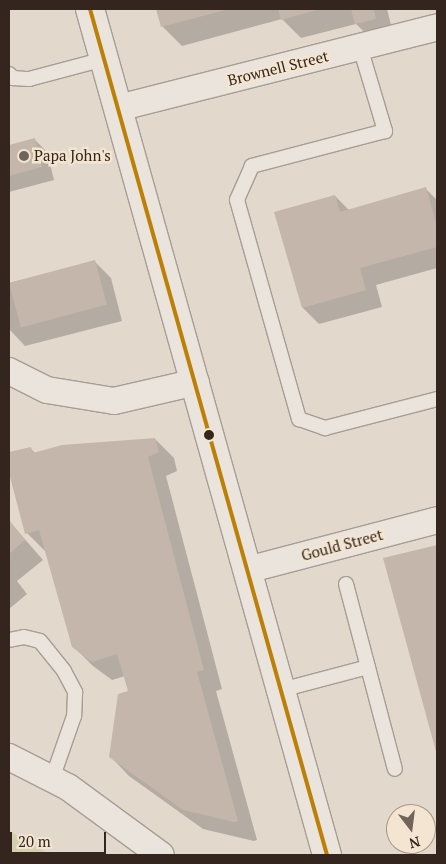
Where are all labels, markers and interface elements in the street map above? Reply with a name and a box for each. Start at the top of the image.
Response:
street label: Brownell Street [226,47,330,89]
place label: Papa John's [34,147,111,165]
marker: Papa John's [18,150,30,162]
unlabelled marker [204,430,214,440]
street label: Gould Street [299,525,385,565]
north arrow [386,804,436,854]
scale bar [12,822,109,854]
text: 20 m [18,831,51,851]
text: N [407,832,422,854]

